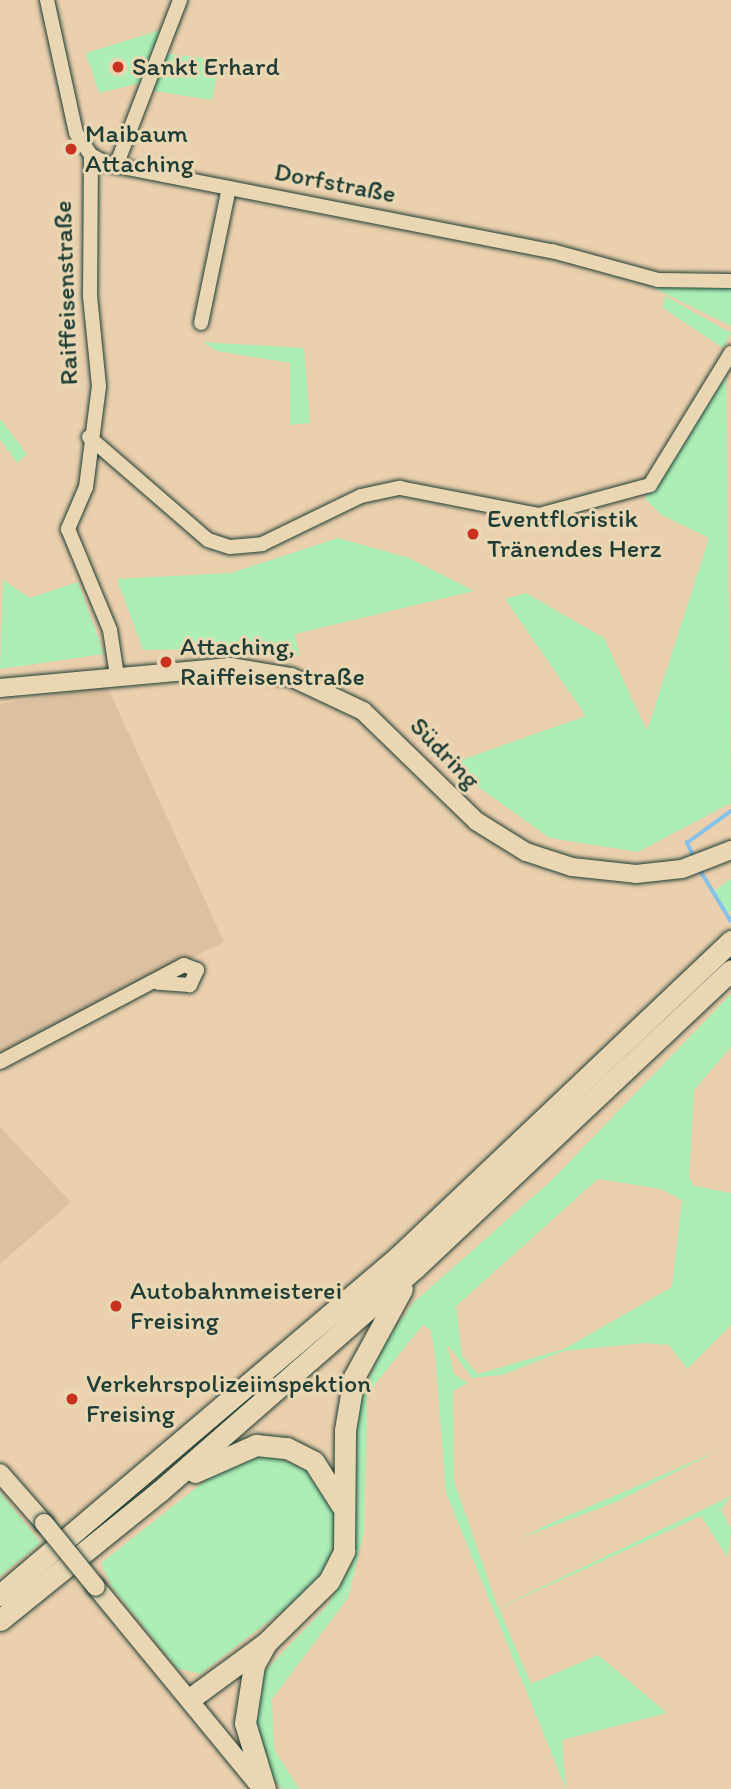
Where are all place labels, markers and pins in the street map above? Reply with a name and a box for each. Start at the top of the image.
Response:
place label: Sankt Erhard [132,51,280,83]
marker: Sankt Erhard [110,59,126,75]
place label: Maibaum Attaching [85,118,194,180]
marker: Maibaum Attaching [63,141,79,157]
place label: Eventfloristik Tränendes Herz [487,503,661,564]
marker: Eventfloristik Tränendes Herz [465,526,481,542]
place label: Attaching, Raiffeisenstraße [180,631,365,692]
marker: Attaching, Raiffeisenstraße [158,654,174,670]
place label: Autobahnmeisterei Freising [130,1275,342,1336]
marker: Autobahnmeisterei Freising [108,1298,124,1314]
place label: Verkehrspolizeiinspektion Freising [86,1368,371,1430]
marker: Verkehrspolizeiinspektion Freising [64,1391,80,1407]

